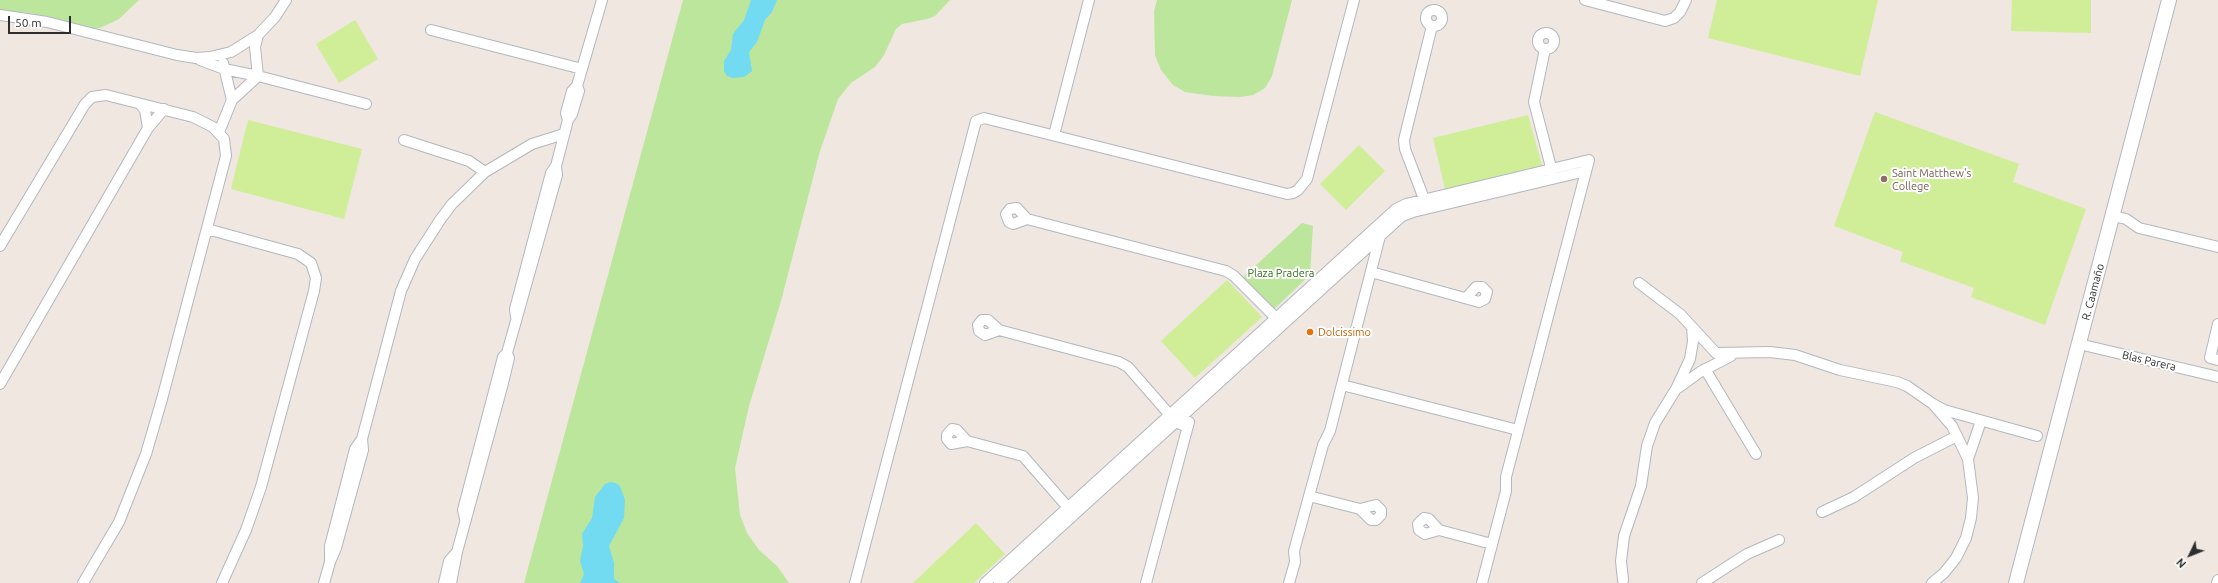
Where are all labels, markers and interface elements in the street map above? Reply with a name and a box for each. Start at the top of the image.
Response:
scale bar [10,8,73,34]
text: 50 m [15,16,42,29]
place label: Saint Matthew's College [1892,166,1971,192]
marker: Saint Matthew's College [1879,174,1889,184]
street label: R. Caamaño [2079,262,2107,322]
park label: Plaza Pradera [1247,266,1315,280]
place label: Dolcissimo [1318,325,1371,339]
marker: Dolcissimo [1305,327,1315,337]
street label: Blas Parera [2121,348,2177,374]
north arrow [2170,535,2210,575]
text: N [2174,556,2188,570]

